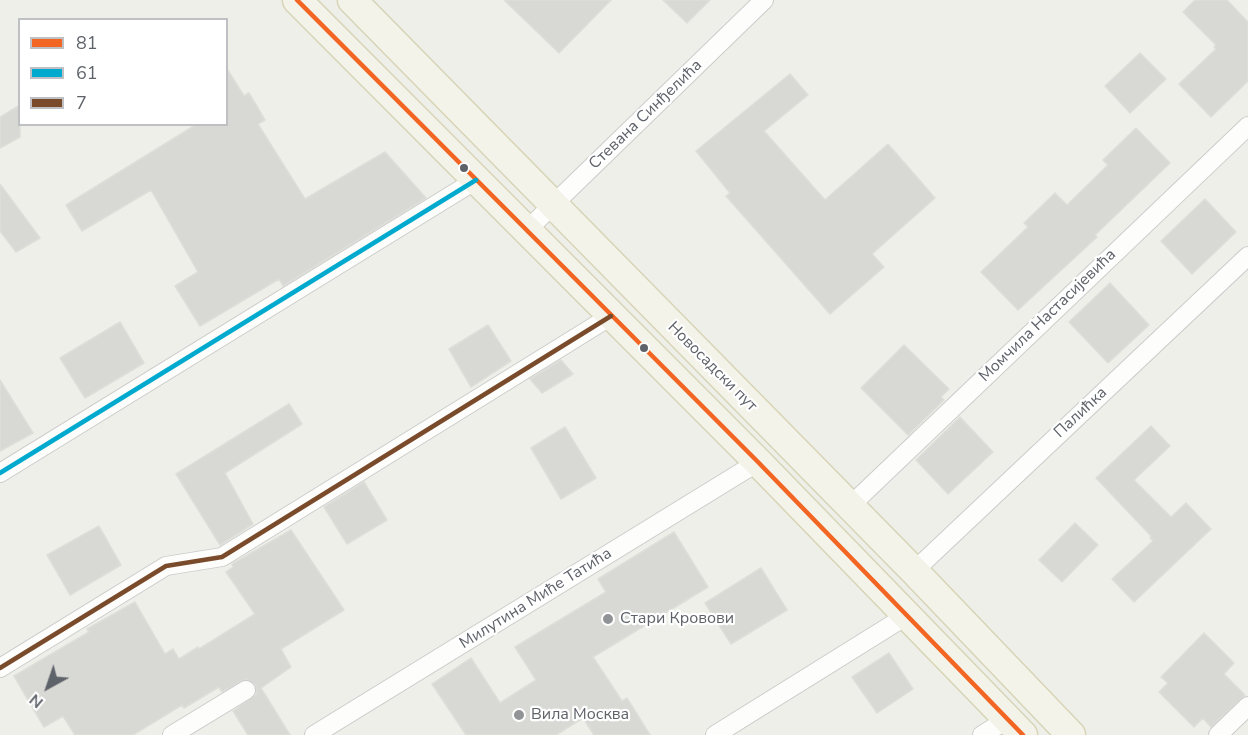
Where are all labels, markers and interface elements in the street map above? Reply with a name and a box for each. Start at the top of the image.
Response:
legend [18,18,228,126]
text: 81 [76,31,98,55]
street label: Стевана Синђелића [585,56,707,174]
text: 61 [76,61,98,85]
text: 7 [76,91,87,115]
unlabelled marker [458,162,470,174]
street label: Момчила Настасијевића [976,246,1120,386]
street label: Новосадски пут [663,318,761,416]
unlabelled marker [638,342,650,354]
street label: Палићка [1050,384,1112,442]
street label: Милутина Миће Татића [456,544,616,654]
place label: Стари Кровови [620,609,734,629]
marker: Стари Кровови [601,612,615,626]
north arrow [18,657,78,717]
text: N [25,689,48,713]
place label: Вила Москва [531,705,629,725]
marker: Вила Москва [512,708,526,722]

